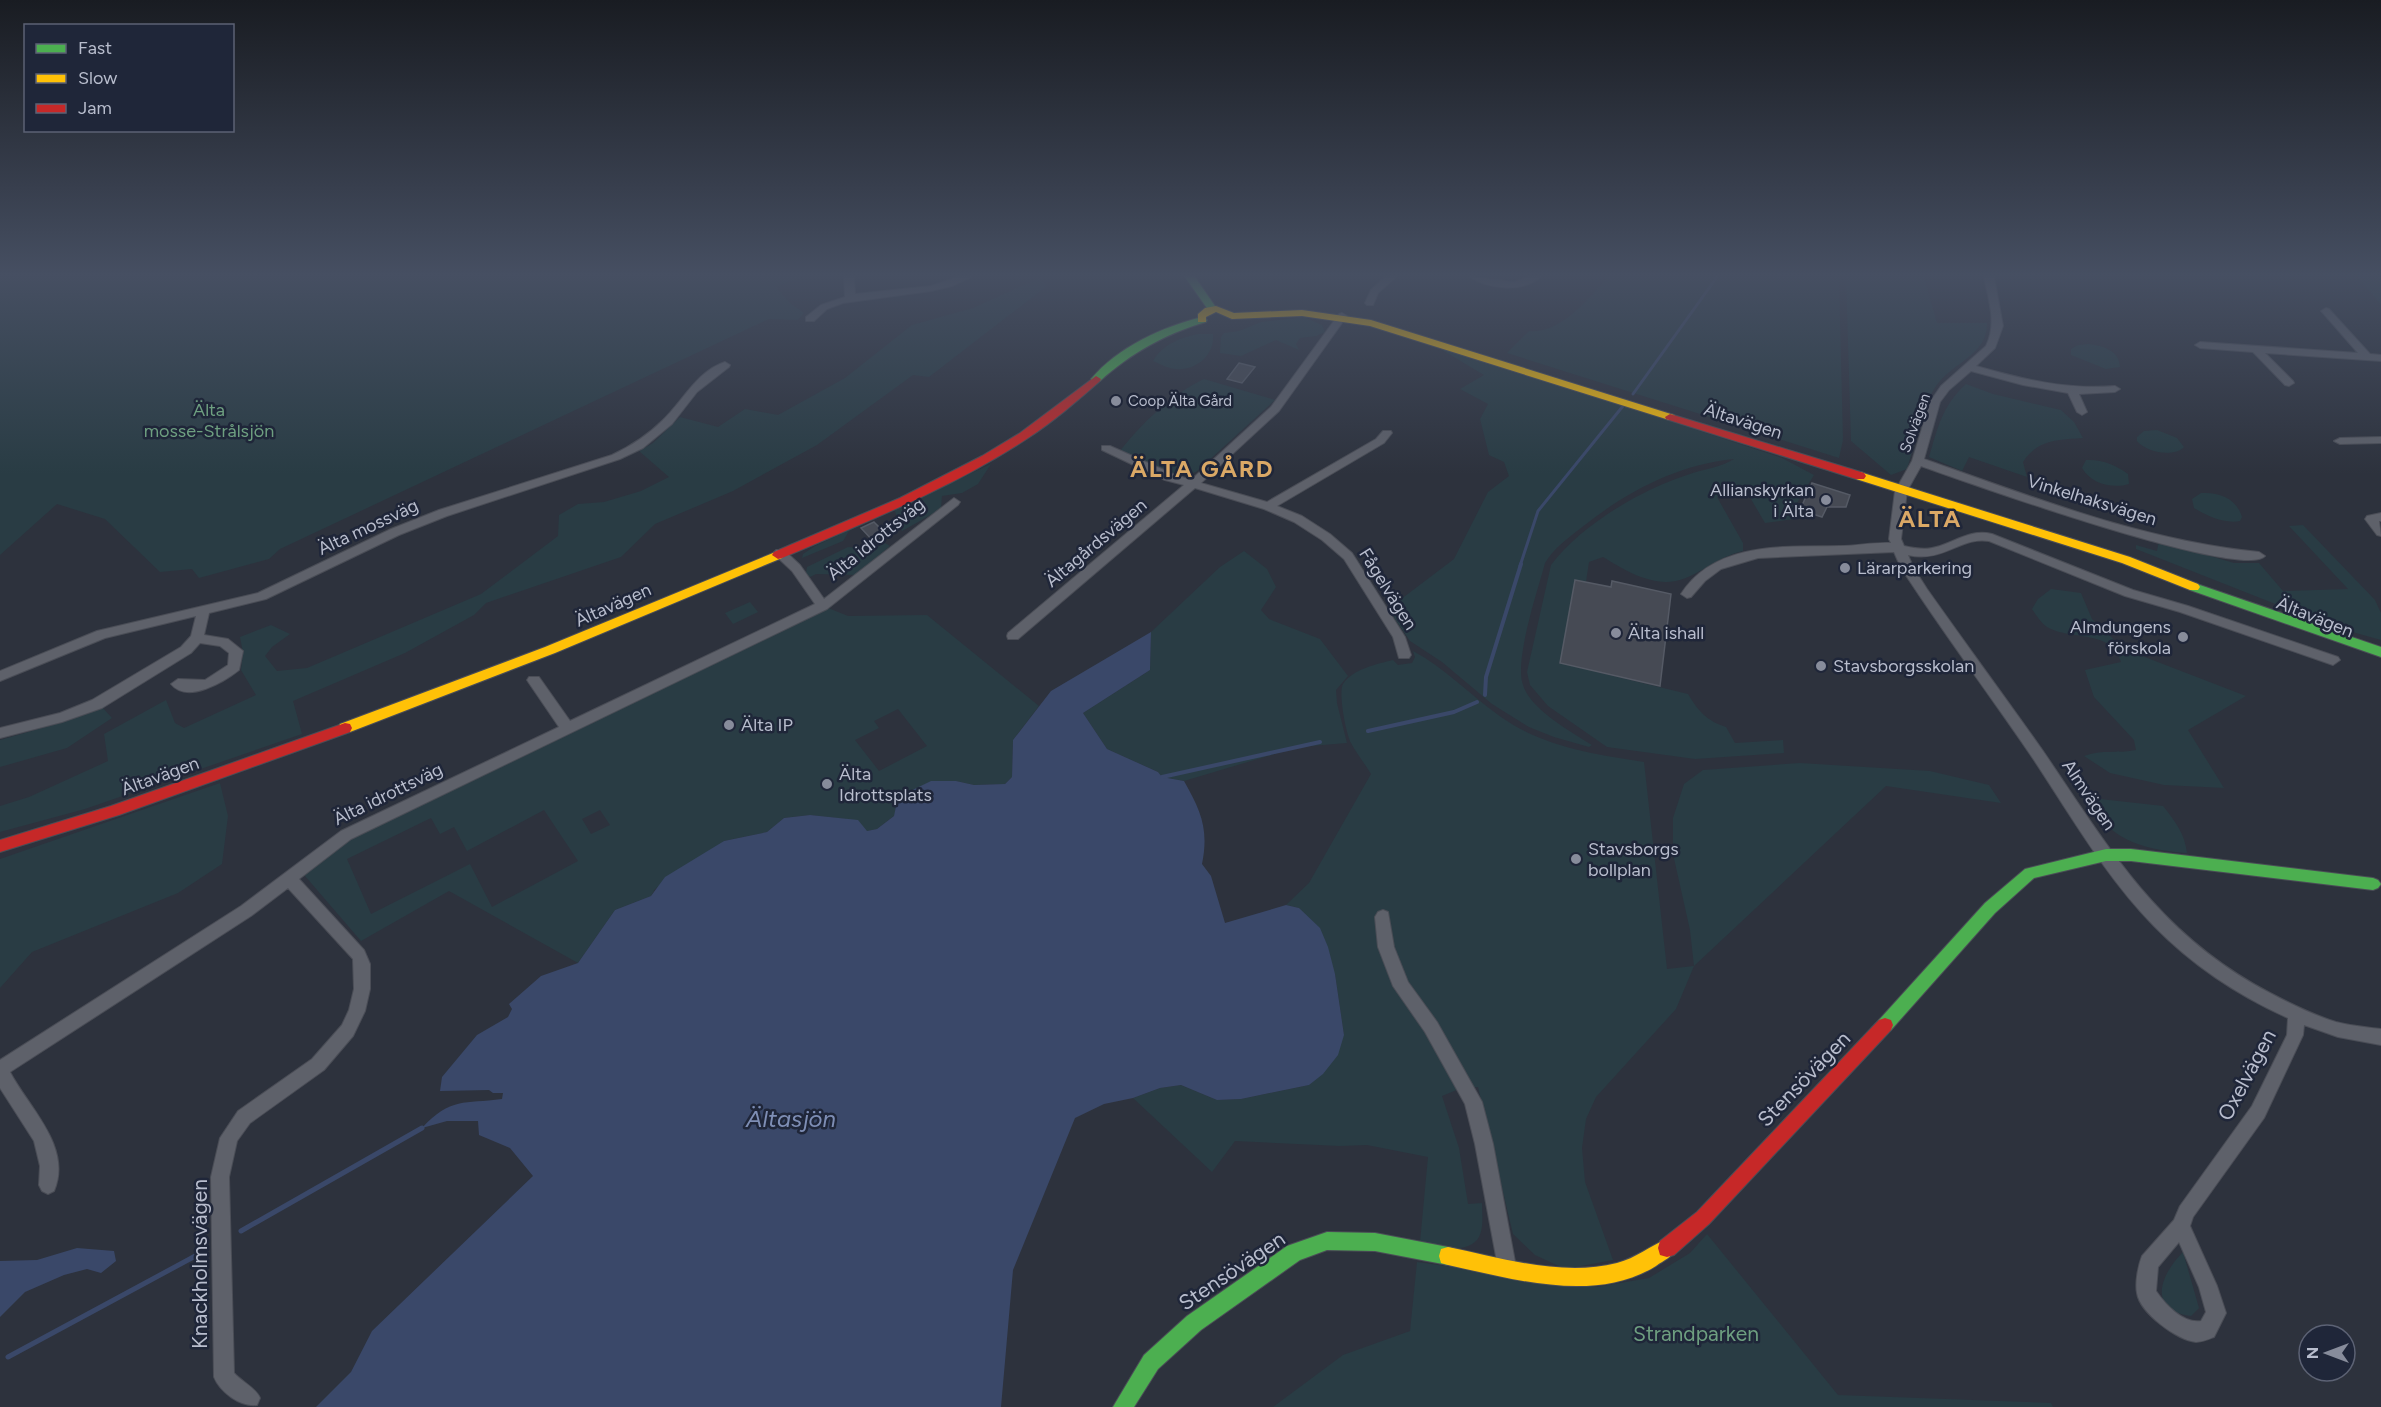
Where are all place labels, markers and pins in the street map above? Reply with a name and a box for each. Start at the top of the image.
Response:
place label: Coop Älta Gård [1128,392,1232,410]
marker: Coop Älta Gård [1109,394,1123,408]
place label: Allianskyrkan i Älta [1710,479,1814,522]
marker: Allianskyrkan i Älta [1819,493,1833,507]
place label: Lärarparkering [1857,557,1972,579]
marker: Lärarparkering [1838,561,1852,575]
place label: Almdungens förskola [2070,616,2171,659]
place label: Älta ishall [1628,622,1704,644]
marker: Älta ishall [1609,626,1623,640]
marker: Almdungens förskola [2176,630,2190,644]
place label: Stavsborgsskolan [1833,655,1974,677]
marker: Stavsborgsskolan [1814,659,1828,673]
place label: Älta IP [741,714,793,736]
marker: Älta IP [722,718,736,732]
place label: Älta Idrottsplats [839,763,932,806]
marker: Älta Idrottsplats [820,777,834,791]
place label: Stavsborgs bollplan [1588,838,1679,881]
marker: Stavsborgs bollplan [1569,852,1583,866]

